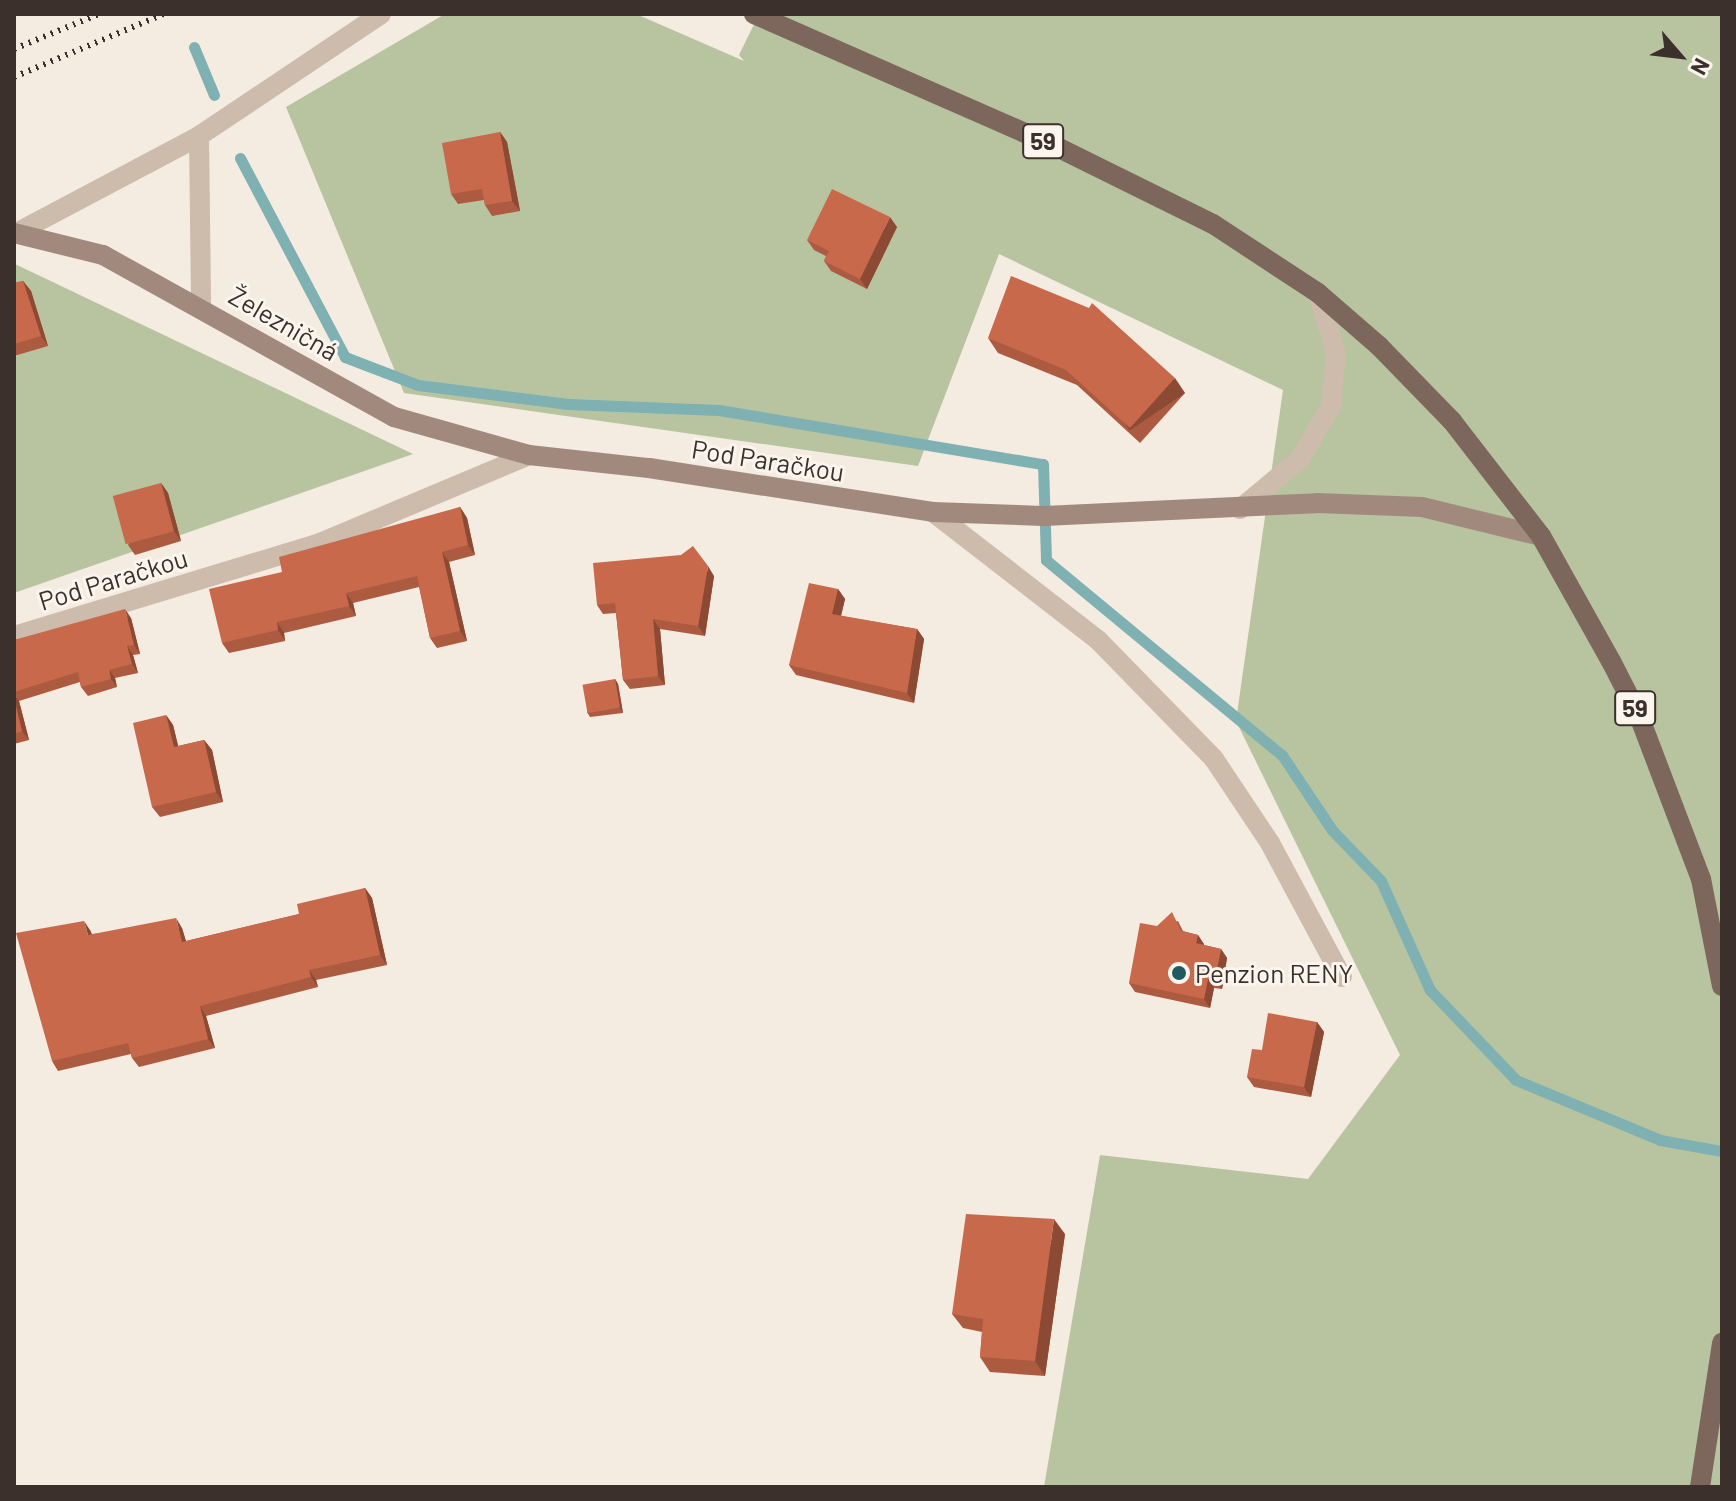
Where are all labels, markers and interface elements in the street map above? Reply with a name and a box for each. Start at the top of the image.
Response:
north arrow [1640,16,1720,96]
text: N [1686,55,1716,80]
road number: 59 [1021,121,1065,161]
street label: Železničná [224,279,344,367]
street label: Pod Paračkou [690,433,846,487]
street label: Pod Paračkou [35,542,191,616]
road number: 59 [1613,688,1657,728]
place label: Penzion RENY [1195,957,1353,989]
marker: Penzion RENY [1170,964,1188,982]

